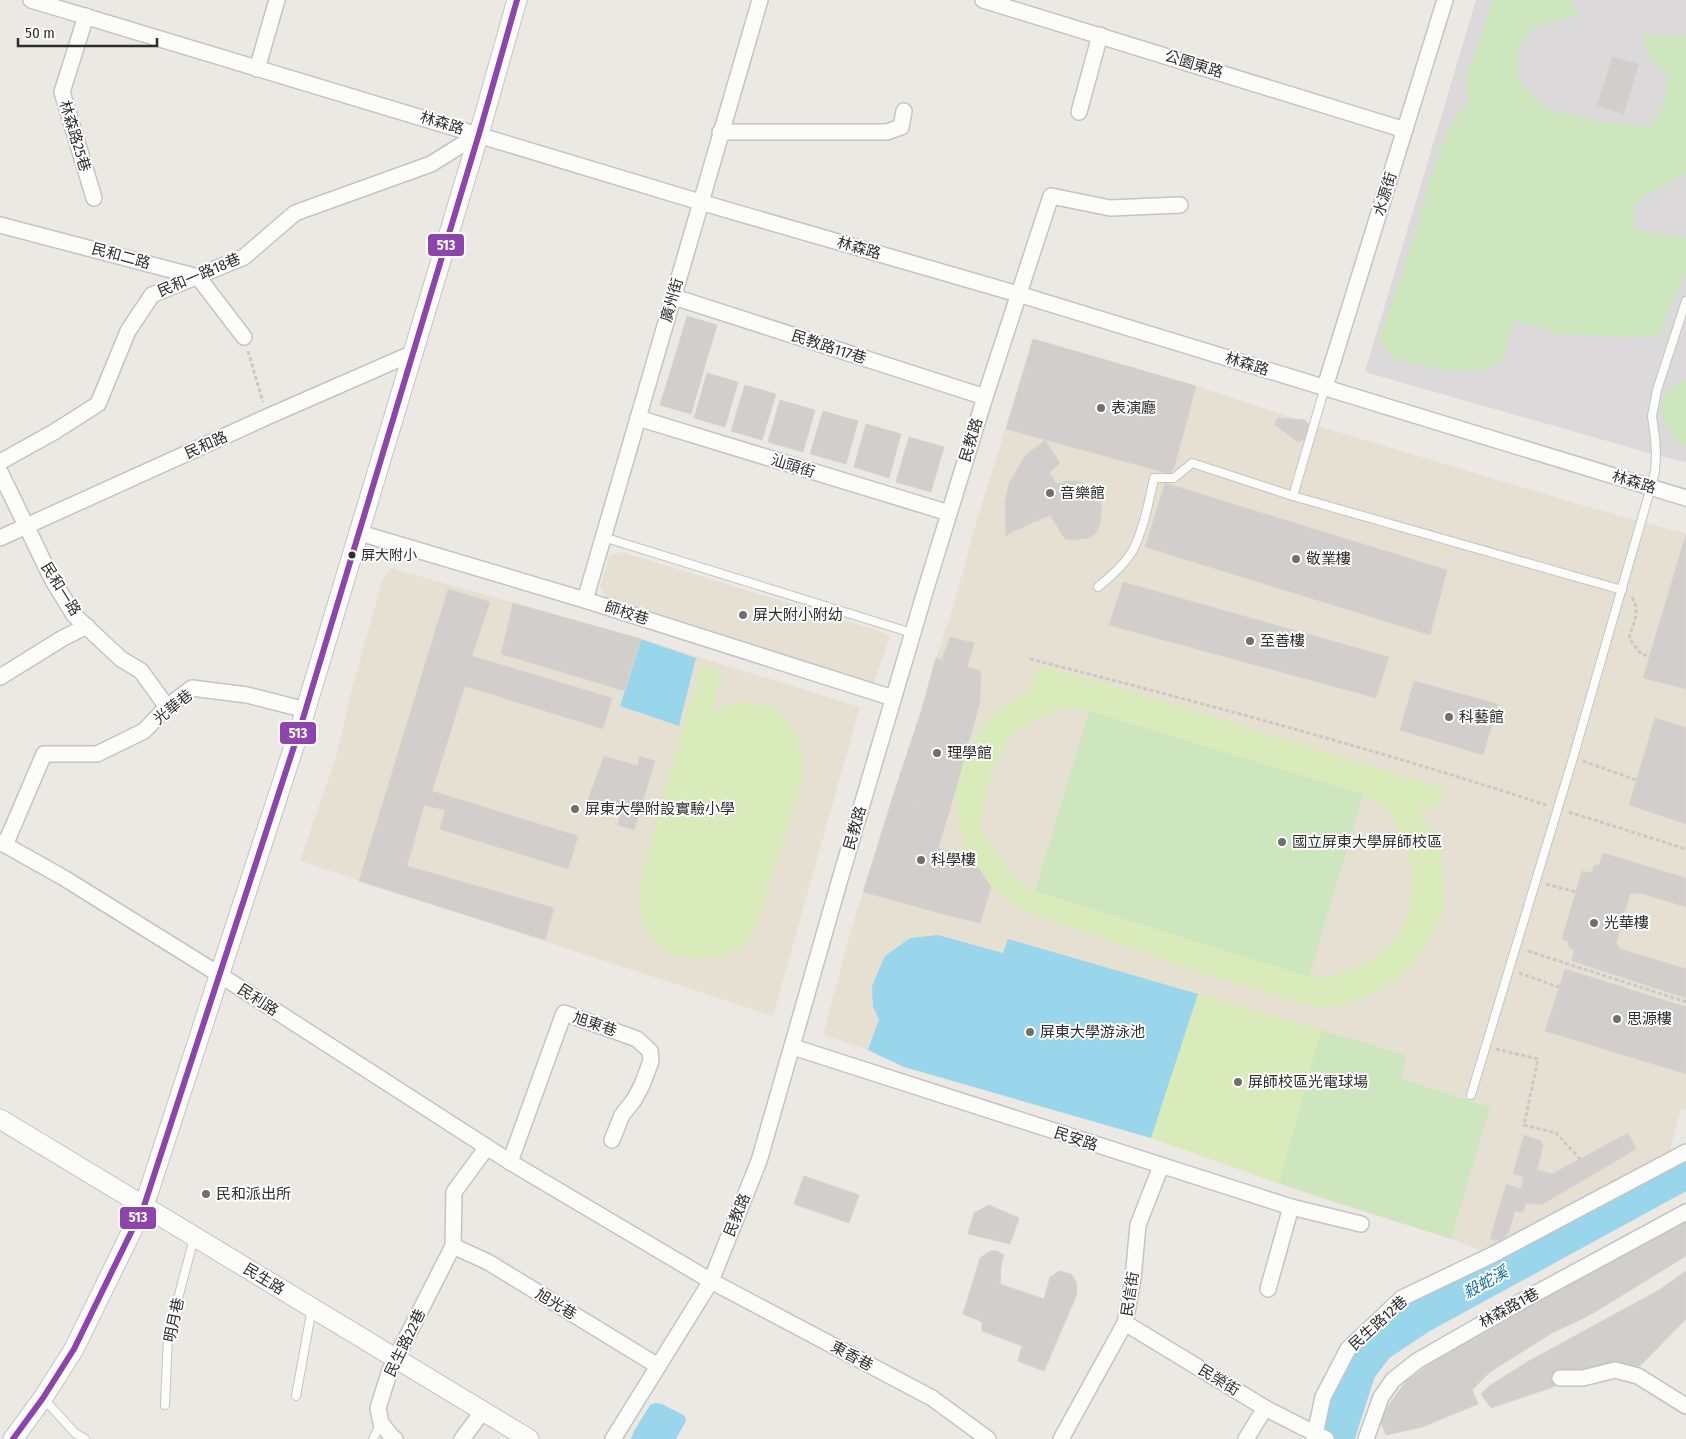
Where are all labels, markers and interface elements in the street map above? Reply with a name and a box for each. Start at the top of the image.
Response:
scale bar [18,15,156,47]
text: 50 m [25,24,55,42]
street label: 公園東路 [1163,47,1225,81]
street label: 林森路25巷 [56,98,94,174]
street label: 林森路 [418,108,466,138]
street label: 水源街 [1370,170,1400,218]
line badge: 513 [427,233,465,257]
street label: 林森路 [835,233,883,263]
text: 513 [437,237,456,254]
street label: 民和二路 [90,240,152,272]
street label: 民和一路18巷 [155,249,243,301]
street label: 廣州街 [657,276,687,324]
street label: 民教路117巷 [789,326,869,368]
street label: 林森路 [1223,349,1271,379]
place label: 表演廳 [1111,399,1156,417]
marker: 表演廳 [1095,402,1107,414]
street label: 民教路 [956,416,986,464]
street label: 民和路 [182,428,230,462]
street label: 汕頭街 [769,451,817,481]
street label: 林森路 [1610,467,1658,497]
place label: 音樂館 [1060,484,1105,502]
marker: 音樂館 [1044,487,1056,499]
place label: 屏大附小 [361,547,417,564]
marker: 屏大附小 [347,550,357,560]
place label: 敬業樓 [1306,550,1351,568]
marker: 敬業樓 [1290,553,1302,565]
street label: 民和一路 [37,559,85,619]
street label: 師校巷 [603,597,651,629]
place label: 屏大附小附幼 [753,606,843,624]
marker: 屏大附小附幼 [737,609,749,621]
place label: 至善樓 [1260,632,1305,650]
marker: 至善樓 [1244,635,1256,647]
street label: 光華巷 [150,686,196,728]
place label: 科藝館 [1459,708,1504,726]
marker: 科藝館 [1443,711,1455,723]
line badge: 513 [279,721,317,745]
text: 513 [289,725,308,742]
place label: 理學館 [947,744,992,762]
marker: 理學館 [931,747,943,759]
place label: 屏東大學附設實驗小學 [585,800,735,818]
marker: 屏東大學附設實驗小學 [569,803,581,815]
street label: 民教路 [840,804,870,852]
place label: 國立屏東大學屏師校區 [1292,833,1442,851]
marker: 國立屏東大學屏師校區 [1276,836,1288,848]
place label: 科學樓 [931,851,976,869]
marker: 科學樓 [915,854,927,866]
place label: 光華樓 [1604,914,1649,932]
marker: 光華樓 [1588,917,1600,929]
street label: 民利路 [234,980,282,1020]
street label: 旭東巷 [571,1008,619,1040]
place label: 思源樓 [1627,1010,1672,1028]
marker: 思源樓 [1611,1013,1623,1025]
place label: 屏東大學游泳池 [1040,1023,1145,1041]
marker: 屏東大學游泳池 [1024,1026,1036,1038]
place label: 屏師校區光電球場 [1248,1073,1368,1091]
marker: 屏師校區光電球場 [1232,1076,1244,1088]
street label: 民安路 [1052,1123,1100,1155]
place label: 民和派出所 [216,1185,291,1203]
marker: 民和派出所 [200,1188,212,1200]
street label: 民教路 [720,1191,754,1239]
line badge: 513 [119,1206,157,1230]
text: 513 [129,1209,148,1226]
street label: 民生路 [240,1260,288,1298]
water label: 殺蛇溪 [1460,1262,1513,1302]
street label: 民信街 [1118,1270,1142,1318]
street label: 林森路1巷 [1476,1284,1542,1332]
street label: 旭光巷 [532,1285,580,1323]
street label: 民生路12巷 [1345,1292,1411,1354]
street label: 明月巷 [161,1296,187,1344]
street label: 民生路22巷 [381,1306,429,1380]
street label: 東香巷 [828,1337,876,1375]
street label: 民榮街 [1195,1361,1243,1399]

